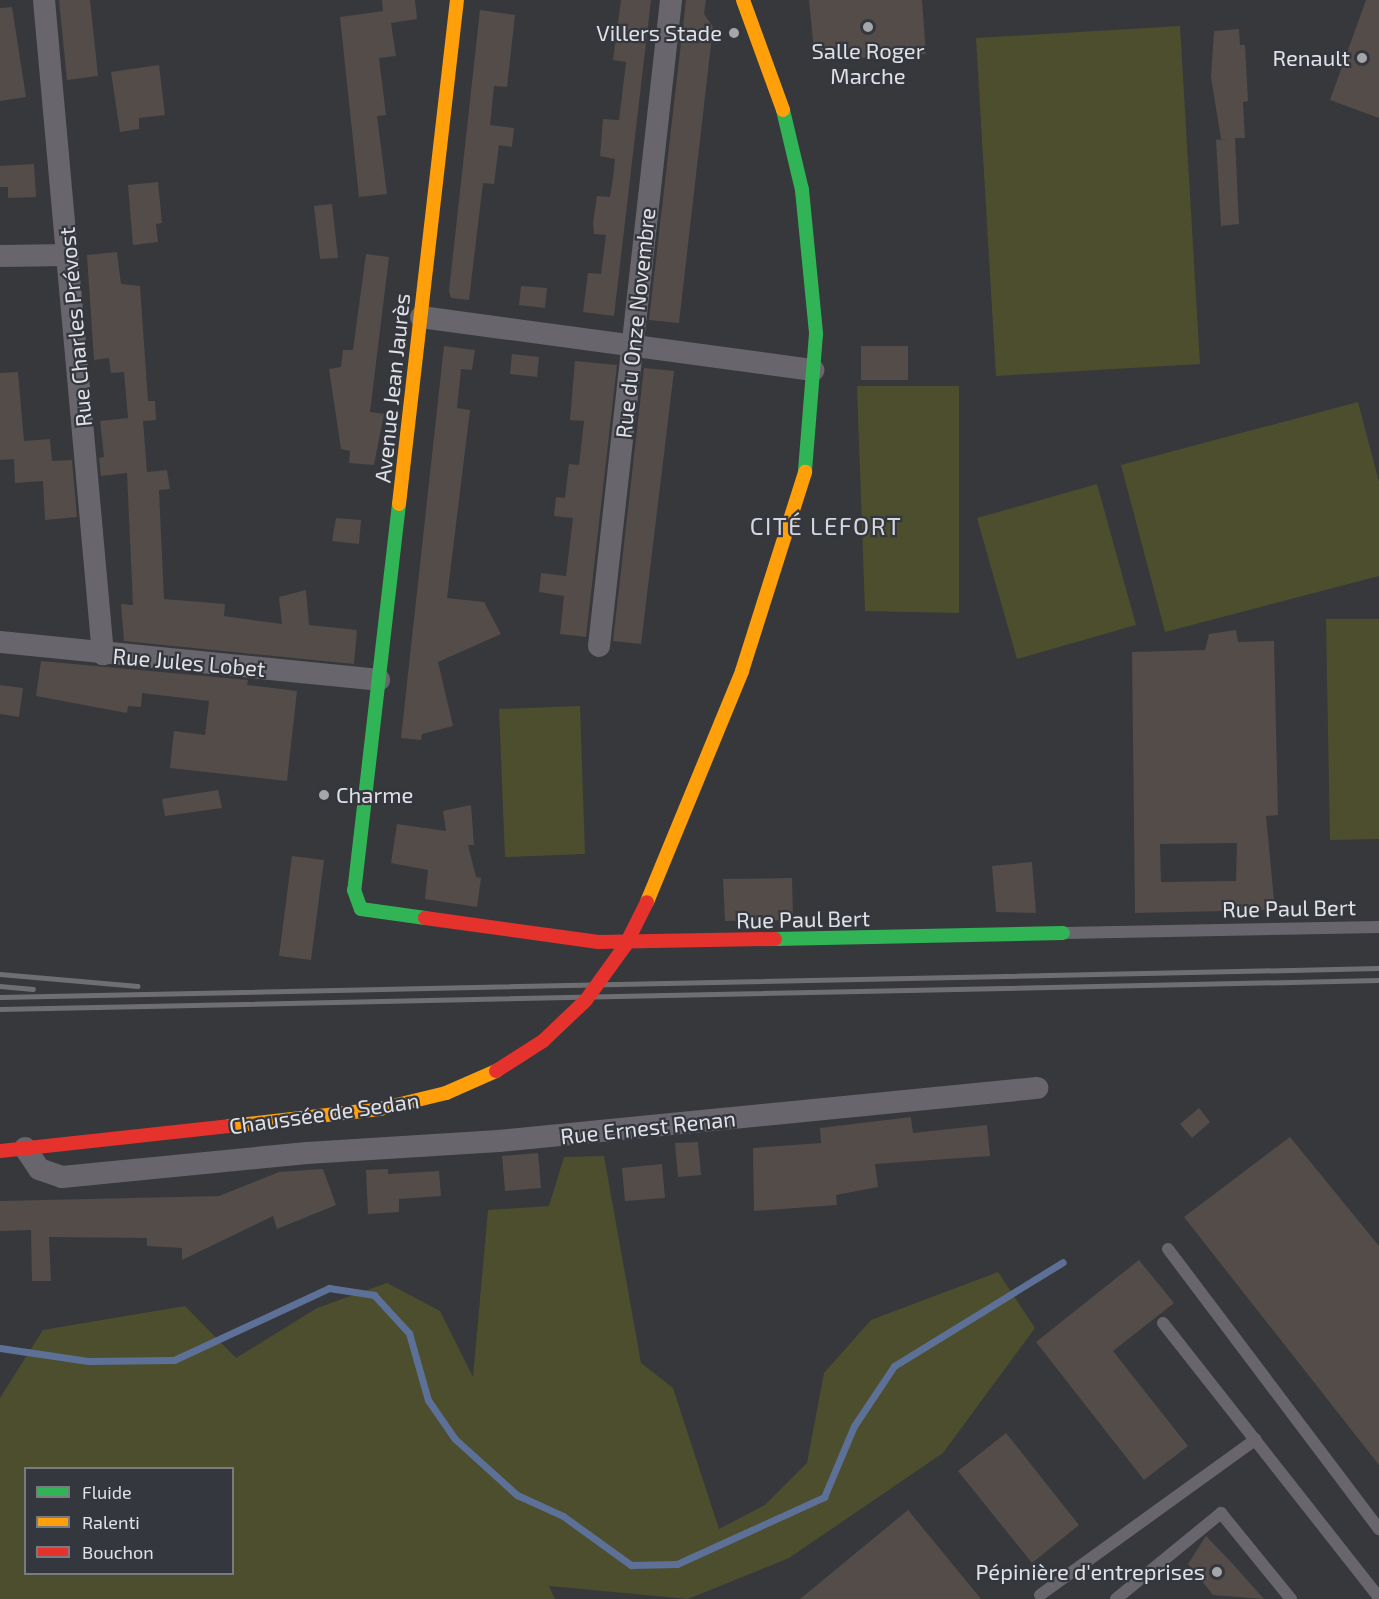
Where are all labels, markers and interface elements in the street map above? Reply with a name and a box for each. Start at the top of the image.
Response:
place label: Villers Stade [596,20,722,46]
marker: Salle Roger Marche [861,20,875,34]
marker: Villers Stade [727,26,741,40]
place label: Salle Roger Marche [811,37,925,88]
place label: Renault [1273,45,1350,71]
marker: Renault [1355,51,1369,65]
street label: Rue du Onze Novembre [610,206,660,440]
street label: Rue Charles Prévost [53,226,97,428]
street label: Avenue Jean Jaurès [369,291,415,485]
district label: CITÉ LEFORT [750,512,902,540]
street label: Rue Jules Lobet [111,642,267,682]
place label: Charme [336,782,413,808]
marker: Charme [317,788,331,802]
street label: Rue Paul Bert [1222,894,1356,922]
street label: Rue Paul Bert [736,905,870,933]
street label: Chaussée de Sedan [227,1087,421,1139]
street label: Rue Ernest Renan [559,1105,737,1149]
legend [24,1467,234,1575]
text: Fluide [82,1481,132,1503]
text: Ralenti [82,1511,140,1533]
text: Bouchon [82,1541,154,1563]
place label: Pépinière d'entreprises [975,1559,1205,1585]
marker: Pépinière d'entreprises [1210,1565,1224,1579]

